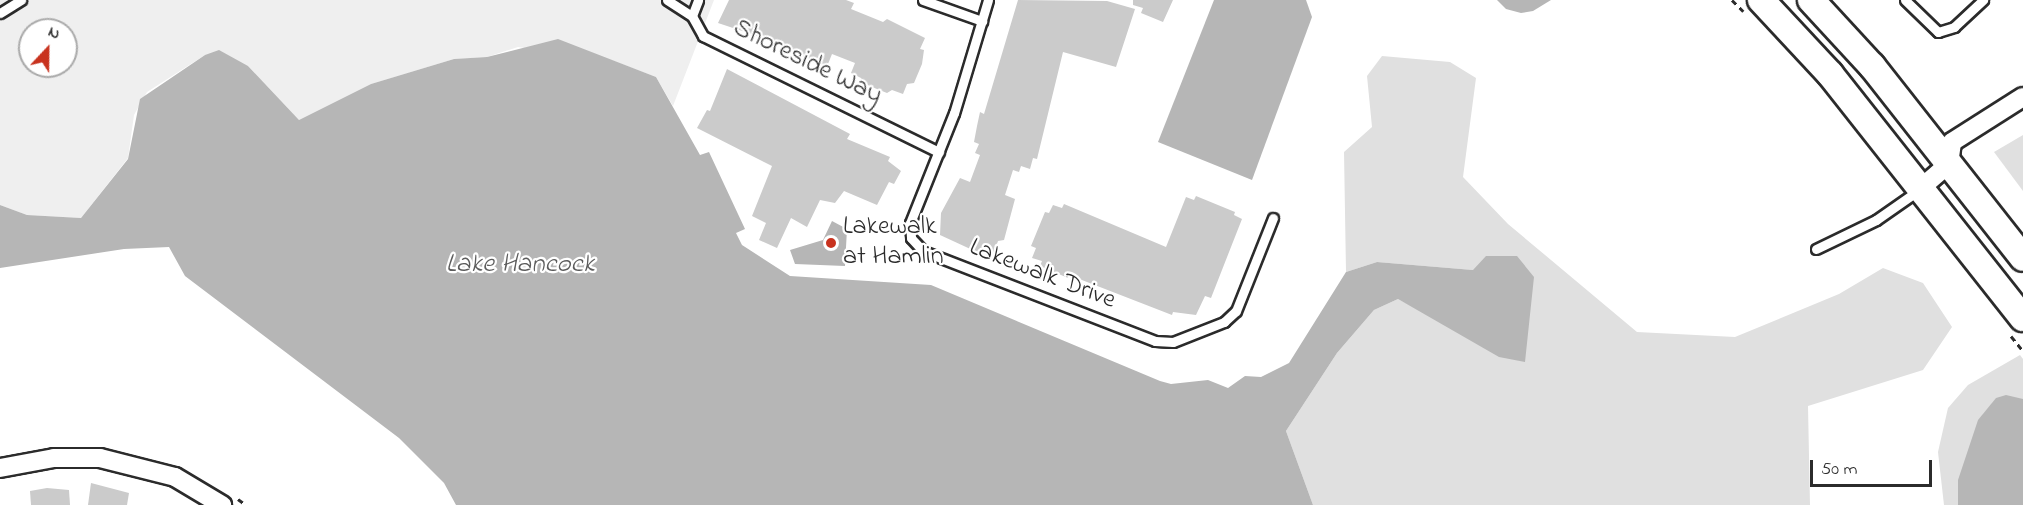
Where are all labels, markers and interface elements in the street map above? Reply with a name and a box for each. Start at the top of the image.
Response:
street label: Shoreside Way [728,14,886,112]
north arrow [18,18,78,78]
text: N [44,20,64,46]
place label: Lakewalk at Hamlin [843,212,943,274]
street label: Lakewalk Drive [964,233,1120,317]
marker: Lakewalk at Hamlin [824,236,838,250]
water label: Lake Hancock [446,249,594,281]
scale bar [1813,448,1934,486]
text: 50 m [1821,457,1858,483]

